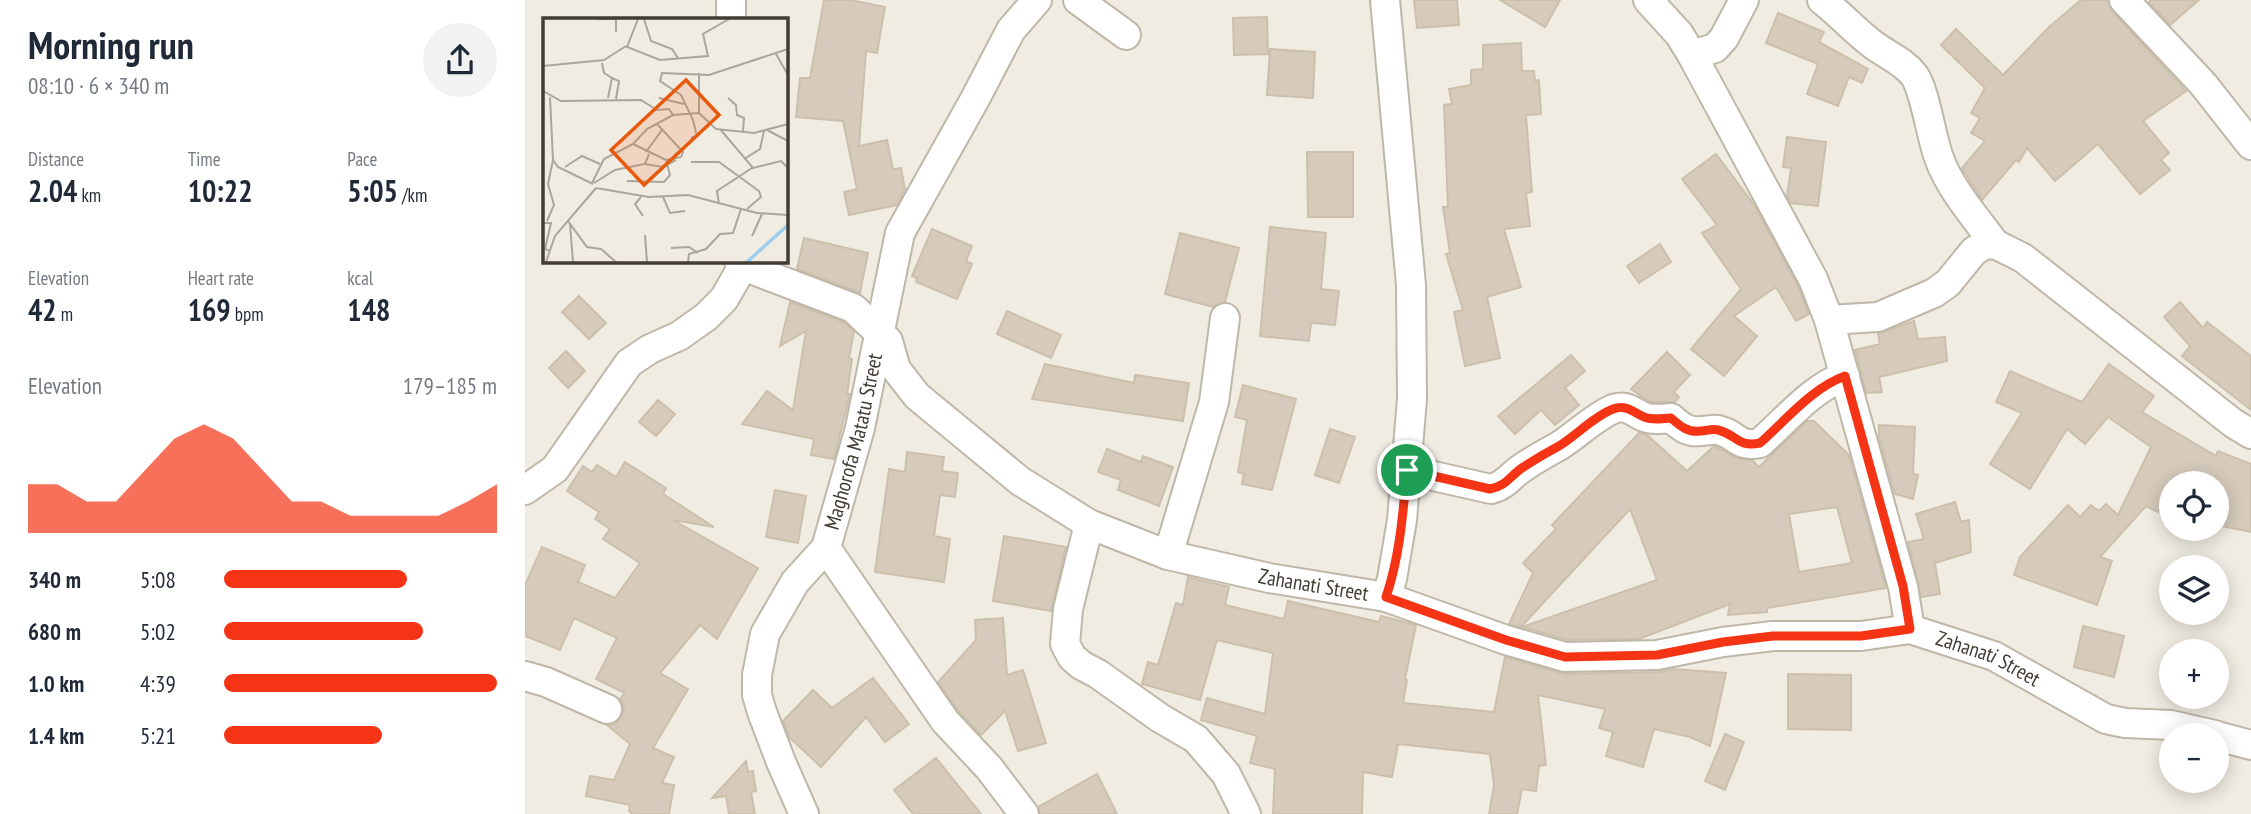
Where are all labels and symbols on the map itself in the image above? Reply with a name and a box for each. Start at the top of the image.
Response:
inset map [543,18,787,262]
street label: Maghorofa Matatu Street [818,351,888,533]
pin [1377,440,1437,500]
street label: Zahanati Street [1256,562,1371,607]
street label: Zahanati Street [1933,624,2045,692]

